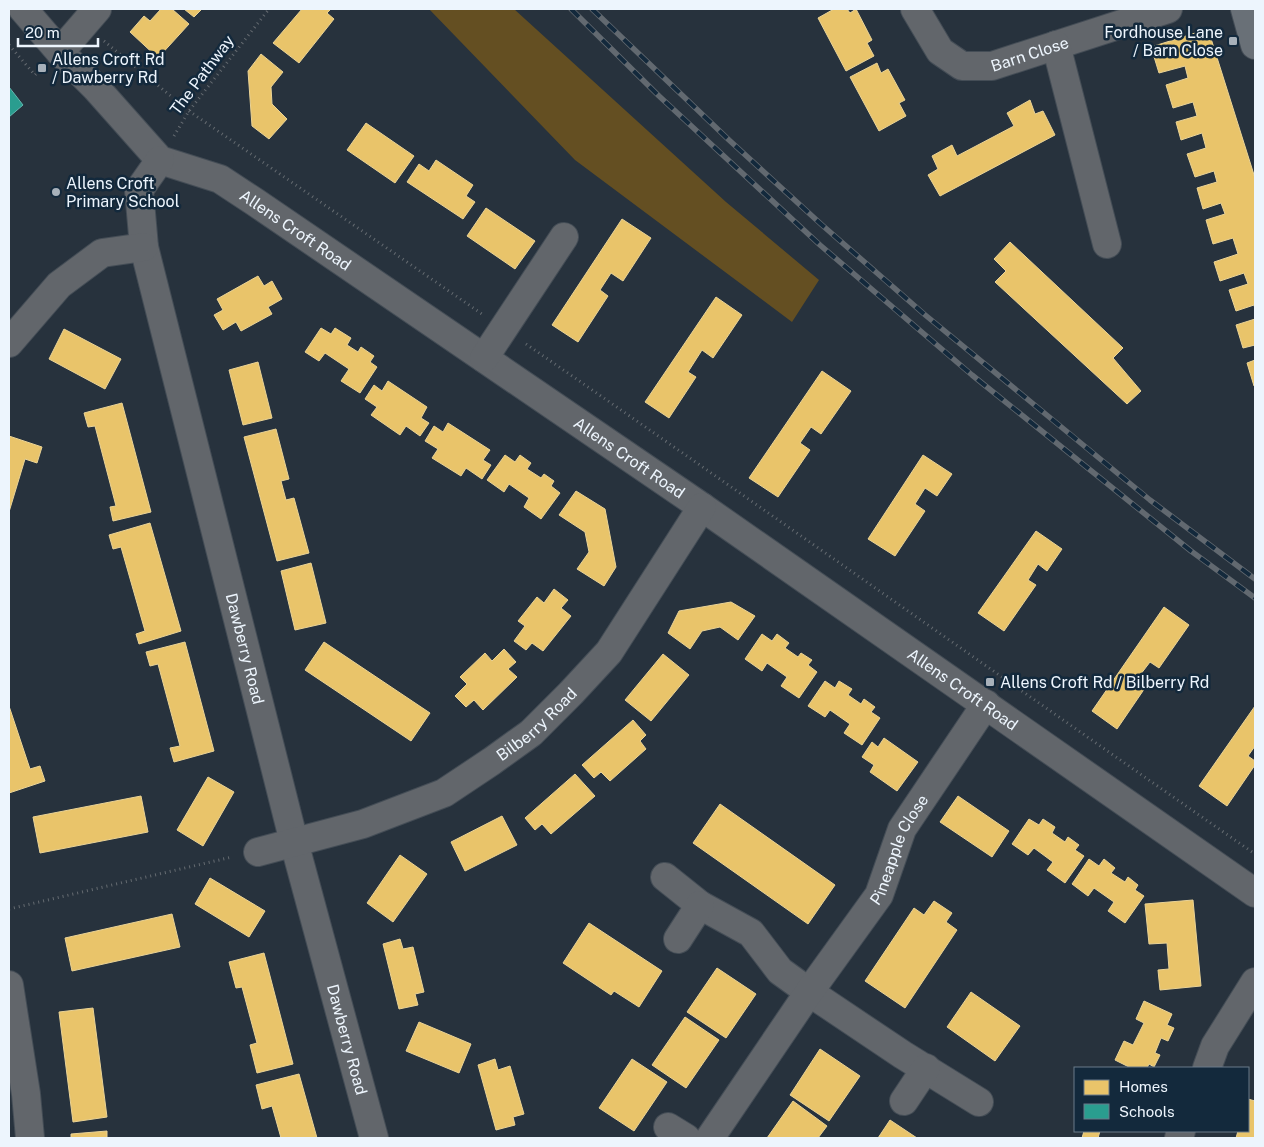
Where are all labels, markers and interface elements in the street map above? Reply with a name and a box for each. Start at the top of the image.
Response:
scale bar [18,15,98,47]
place label: Fordhouse Lane / Barn Close [1104,23,1223,60]
text: 20 m [25,24,60,41]
street label: The Pathway [166,31,238,119]
street label: Barn Close [988,32,1071,75]
marker: Fordhouse Lane / Barn Close [1227,35,1239,47]
place label: Allens Croft Rd / Dawberry Rd [52,50,164,87]
marker: Allens Croft Rd / Dawberry Rd [36,62,48,74]
place label: Allens Croft Primary School [66,174,180,211]
street label: Allens Croft Road [236,185,355,274]
marker: Allens Croft Primary School [50,186,62,198]
street label: Allens Croft Road [570,413,689,502]
street label: Dawberry Road [222,591,268,706]
street label: Allens Croft Road [904,644,1022,734]
place label: Allens Croft Rd / Bilberry Rd [1000,673,1209,692]
marker: Allens Croft Rd / Bilberry Rd [984,676,996,688]
street label: Bilberry Road [492,683,581,764]
street label: Pineapple Close [866,791,932,908]
street label: Dawberry Road [323,982,371,1097]
legend [1074,1067,1249,1132]
text: Homes [1119,1078,1168,1095]
text: Schools [1119,1103,1175,1120]

